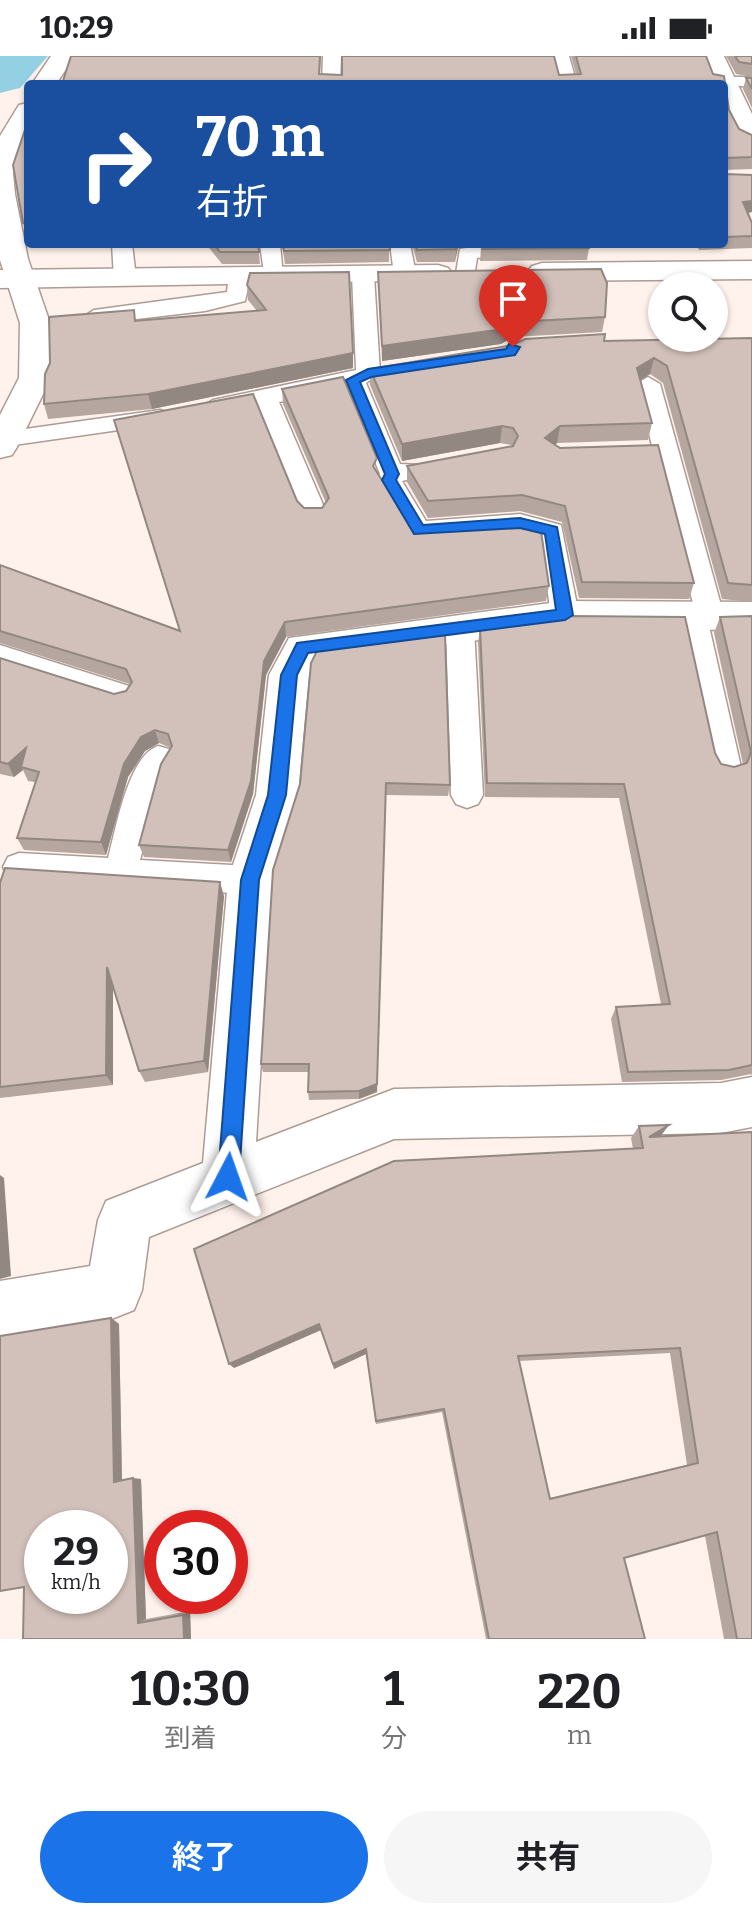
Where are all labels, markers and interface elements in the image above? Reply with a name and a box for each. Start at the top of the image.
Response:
text: 10:29 [40,10,114,46]
text: 70 m [196,104,324,171]
icon: right [64,112,168,216]
text: 右折 [196,180,268,224]
pin [479,265,547,347]
map controls [648,272,728,352]
button: search [648,272,728,352]
icon: arrive [491,277,535,321]
position arrow [186,1135,270,1219]
speed limit sign: 30 [144,1510,248,1614]
text: 29 [53,1528,99,1576]
text: km/h [51,1570,101,1594]
text: 10:30 [130,1660,251,1718]
text: 1 [384,1660,404,1718]
text: 220 [537,1663,622,1721]
text: m [567,1720,592,1751]
text: 到着 [164,1723,216,1754]
text: 分 [381,1723,407,1754]
button: 終了 [40,1811,368,1903]
button: 共有 [384,1811,712,1903]

